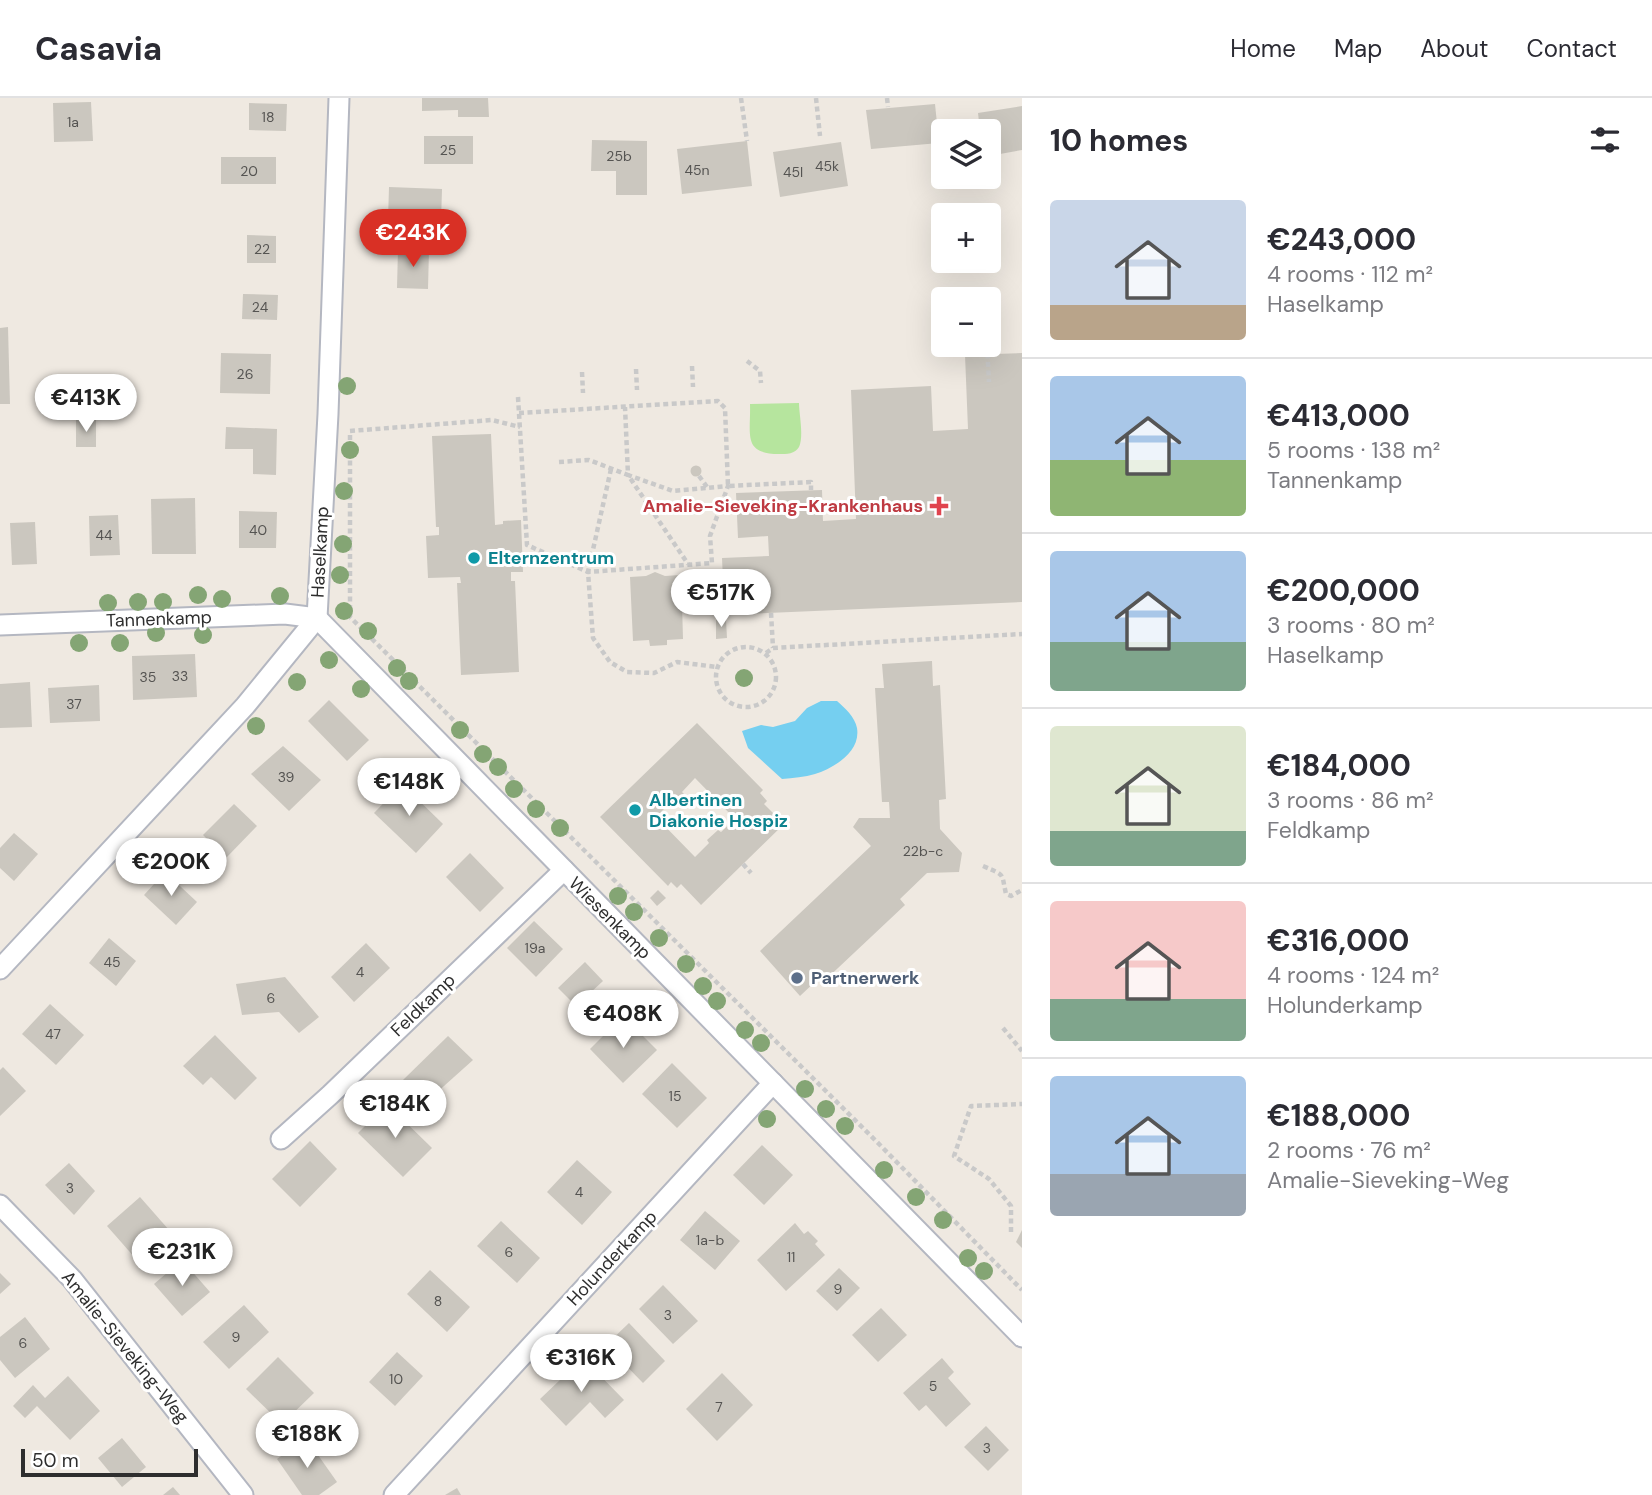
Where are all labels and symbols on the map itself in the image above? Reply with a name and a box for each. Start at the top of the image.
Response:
house number: 18 [262,108,274,126]
house number: 1a [67,113,79,131]
house number: 25 [440,141,456,159]
house number: 25b [606,147,632,165]
house number: 45k [815,157,839,175]
house number: 45n [684,161,710,179]
house number: 20 [240,162,258,180]
house number: 45l [783,163,803,181]
pin: €243K [364,209,462,269]
house number: 22 [254,240,270,258]
house number: 24 [252,298,269,316]
house number: 26 [237,365,253,383]
pin: €413K [37,374,135,434]
place label: Amalie-Sieveking-Krankenhaus [643,494,923,518]
marker: Amalie-Sieveking-Krankenhaus [929,496,949,516]
street label: Haselkamp [306,506,334,598]
house number: 40 [249,521,267,539]
house number: 44 [96,526,113,544]
place label: Elternzentrum [488,546,614,570]
marker: Elternzentrum [466,550,482,566]
pin: €517K [672,570,770,629]
street label: Tannenkamp [106,605,212,633]
house number: 33 [172,667,188,685]
house number: 35 [140,668,156,686]
house number: 37 [66,695,82,713]
pin: €148K [360,758,458,818]
house number: 39 [278,768,295,786]
place label: Albertinen Diakonie Hospiz [649,788,788,833]
marker: Albertinen Diakonie Hospiz [627,802,643,818]
pin: €200K [122,838,220,898]
house number: 22b-c [903,842,943,860]
street label: Wiesenkamp [563,871,657,965]
house number: 19a [525,939,545,957]
house number: 45 [103,953,121,971]
house number: 4 [356,963,365,981]
place label: Partnerwerk [811,966,920,990]
street label: Feldkamp [386,968,460,1042]
marker: Partnerwerk [789,970,805,986]
house number: 6 [267,989,275,1007]
pin: €408K [574,990,672,1050]
house number: 47 [45,1025,61,1043]
pin: €184K [346,1080,444,1140]
house number: 15 [669,1087,681,1105]
house number: 3 [66,1179,74,1197]
house number: 4 [575,1183,584,1201]
street label: Holunderkamp [562,1205,662,1311]
pin: €231K [133,1228,231,1288]
house number: 1a-b [696,1231,724,1249]
house number: 6 [505,1243,513,1261]
house number: 11 [787,1248,795,1266]
street label: Amalie-Sieveking-Weg [56,1266,194,1428]
house number: 9 [834,1280,843,1298]
house number: 8 [434,1292,442,1310]
house number: 3 [664,1306,672,1324]
house number: 9 [232,1328,241,1346]
house number: 6 [19,1334,27,1352]
pin: €316K [532,1334,630,1394]
house number: 10 [389,1370,403,1388]
house number: 5 [929,1377,937,1395]
house number: 7 [715,1398,723,1416]
pin: €188K [258,1410,356,1470]
house number: 3 [983,1439,991,1457]
scale bar [21,1446,198,1478]

